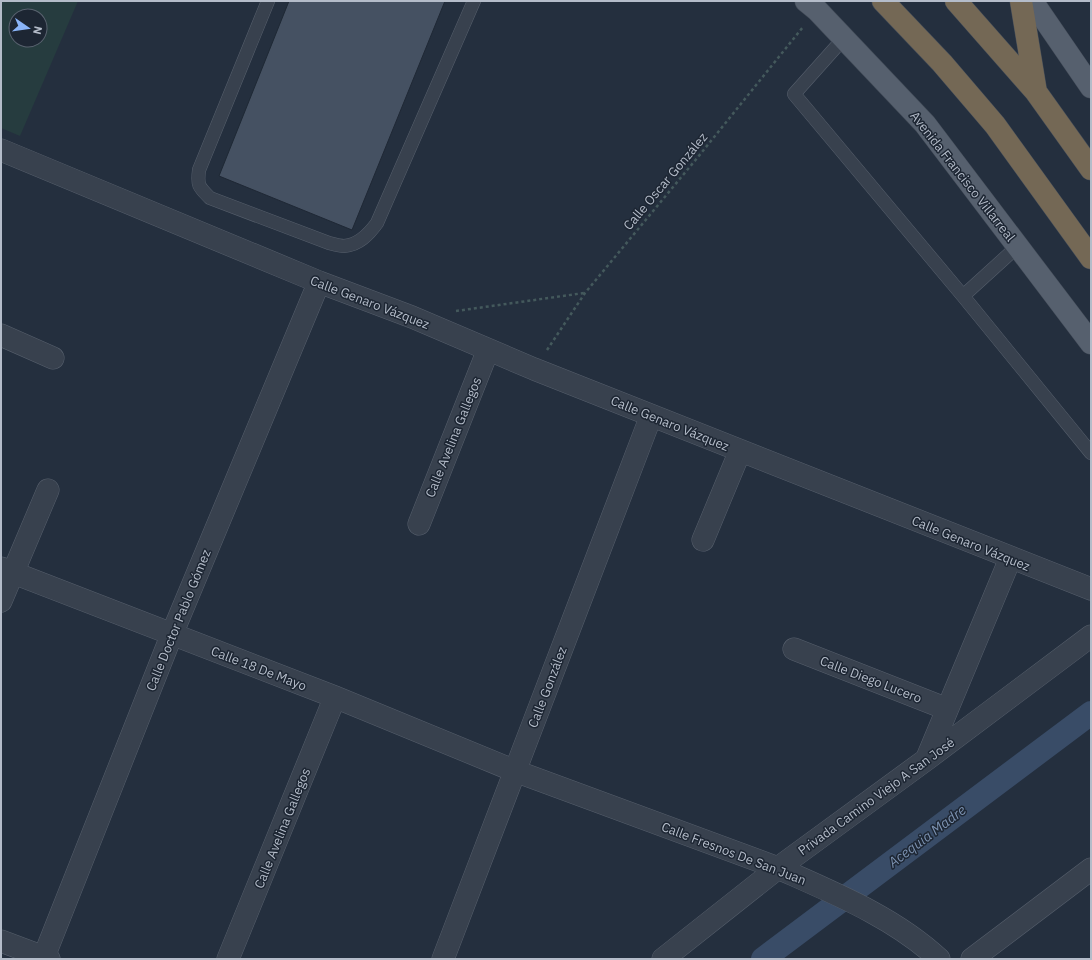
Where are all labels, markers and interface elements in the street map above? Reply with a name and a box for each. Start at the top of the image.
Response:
north arrow [8,8,48,48]
text: N [30,25,45,36]
street label: Avenida Francisco Villarreal [906,108,1019,245]
street label: Calle Oscar González [620,129,711,234]
street label: Calle Genaro Vázquez [308,272,432,333]
street label: Calle Avelina Gallegos [422,374,485,500]
street label: Calle Genaro Vázquez [608,392,731,455]
street label: Calle Genaro Vázquez [909,512,1032,575]
street label: Calle Doctor Pablo Gómez [142,547,215,694]
street label: Calle 18 De Mayo [209,642,309,694]
street label: Calle González [524,644,571,730]
street label: Calle Diego Lucero [817,652,924,707]
street label: Privada Camino Viejo A San José [795,734,958,859]
street label: Calle Avelina Gallegos [251,765,314,891]
water label: Acequia Madre [884,801,969,872]
street label: Calle Fresnos De San Juan [659,818,809,889]

